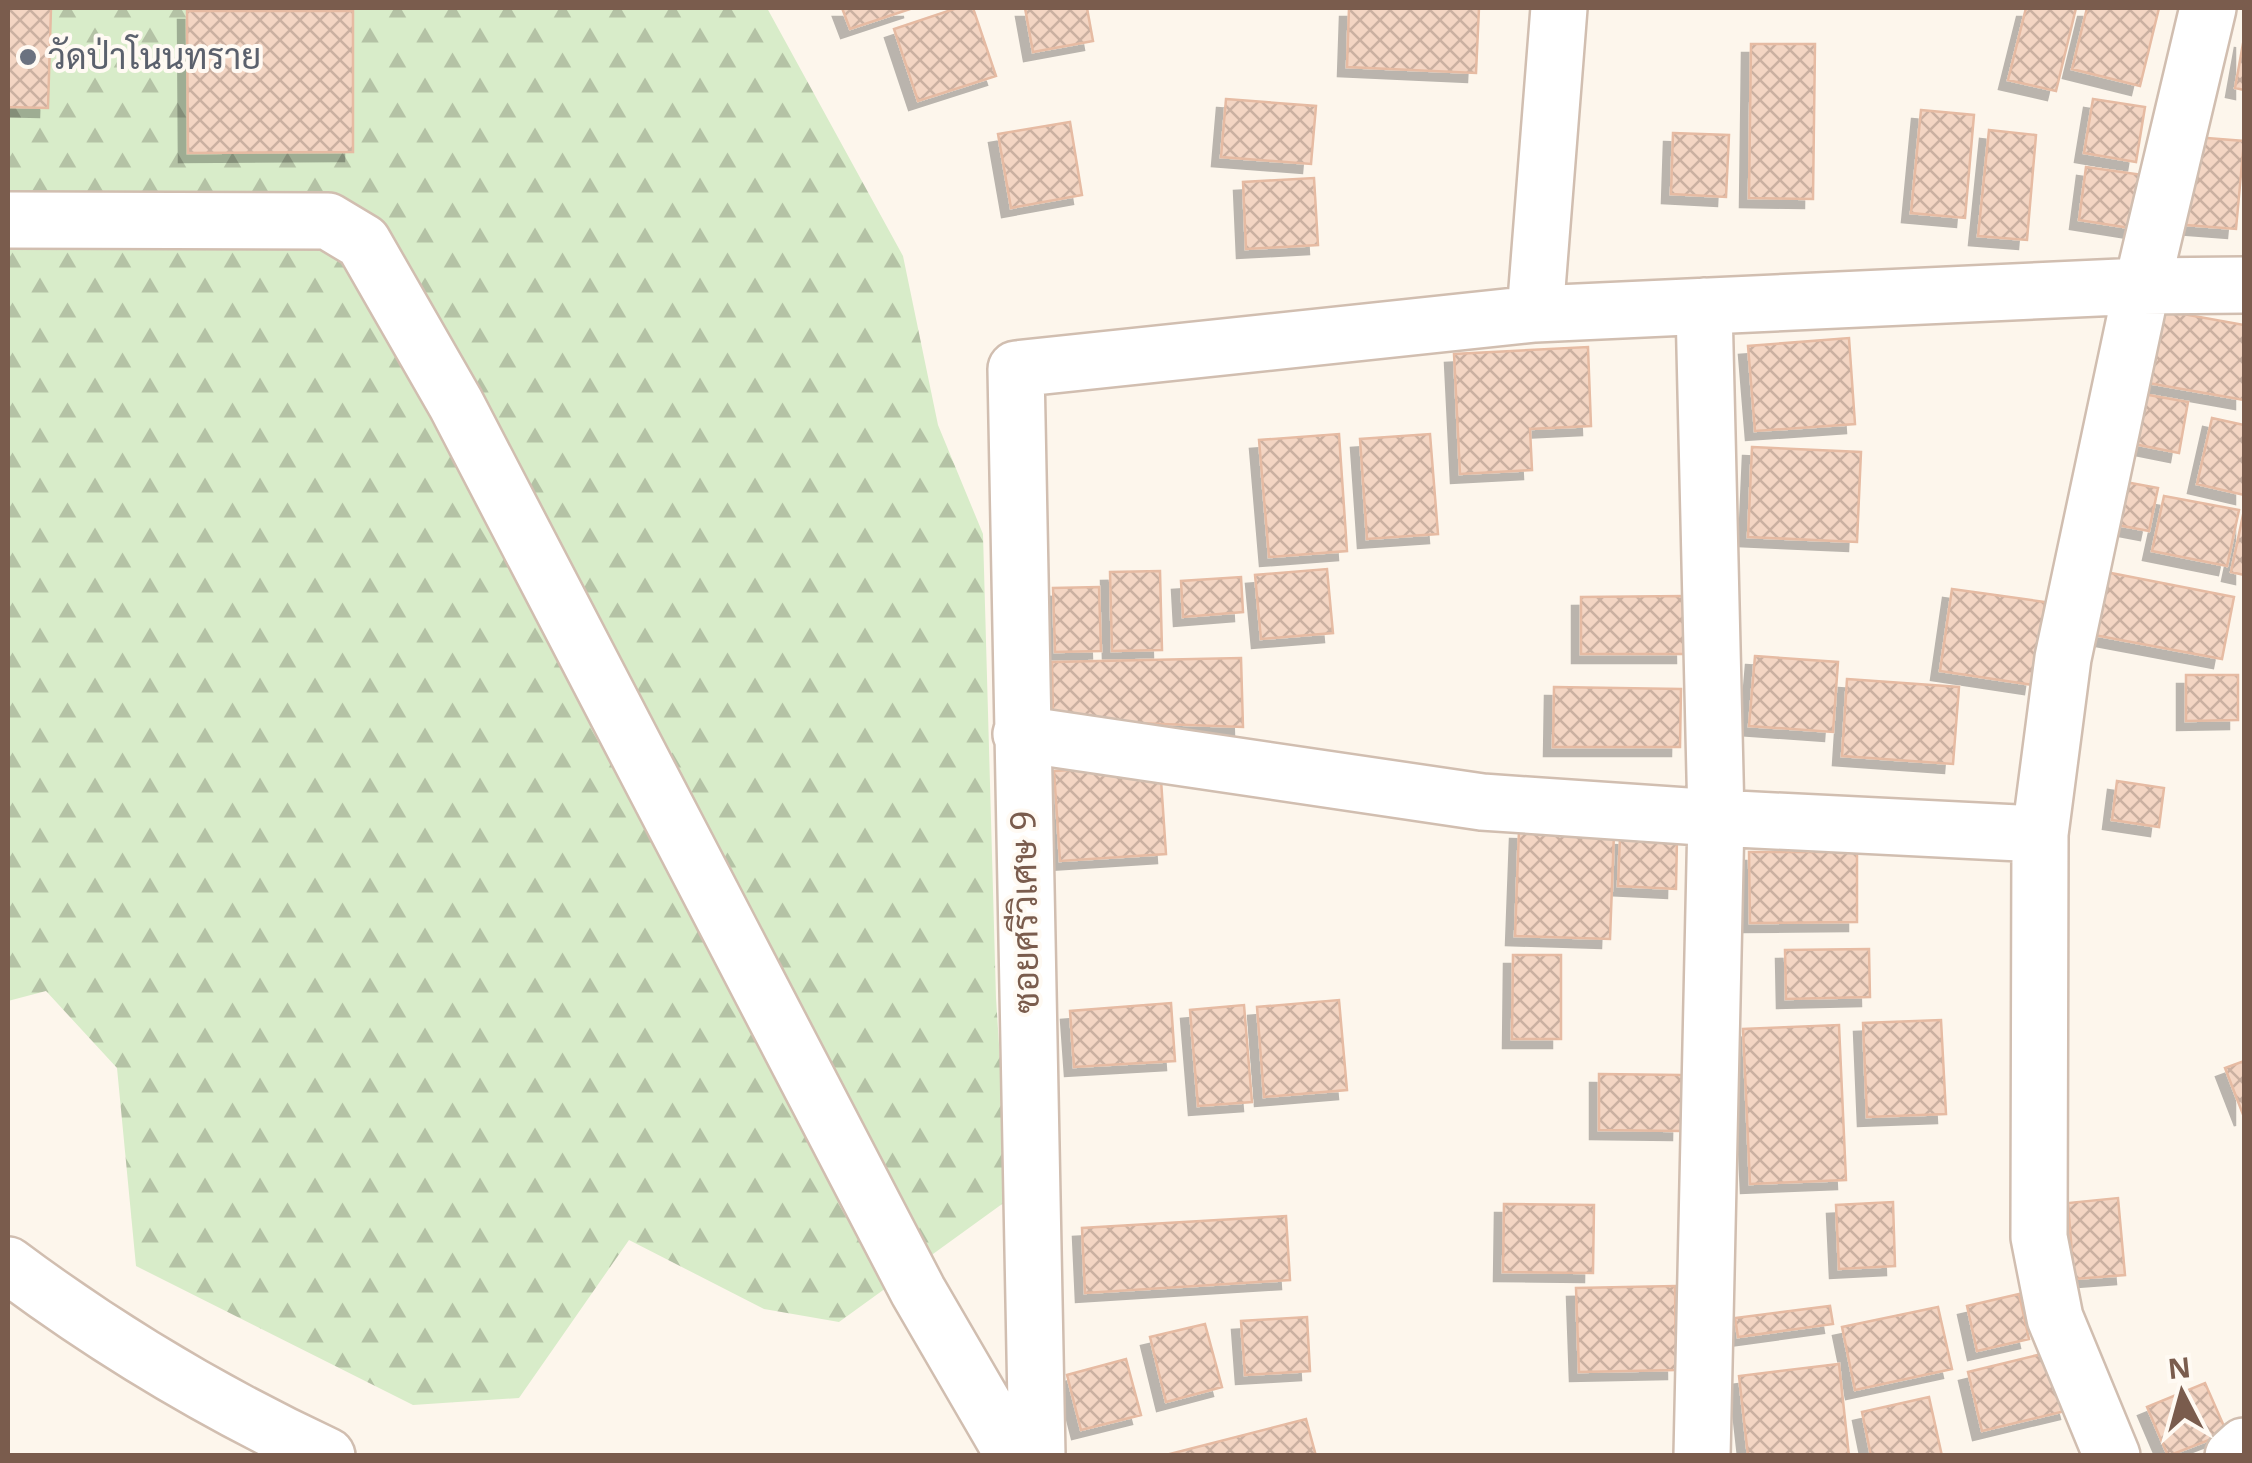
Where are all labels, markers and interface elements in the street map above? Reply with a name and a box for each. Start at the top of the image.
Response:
place label: วัดป่าโนนทราย [48,32,261,79]
marker: วัดป่าโนนทราย [17,46,39,68]
street label: ซอยศรีวิเศษ 9 [998,810,1049,1014]
north arrow [2132,1343,2232,1443]
text: N [2166,1347,2193,1387]

